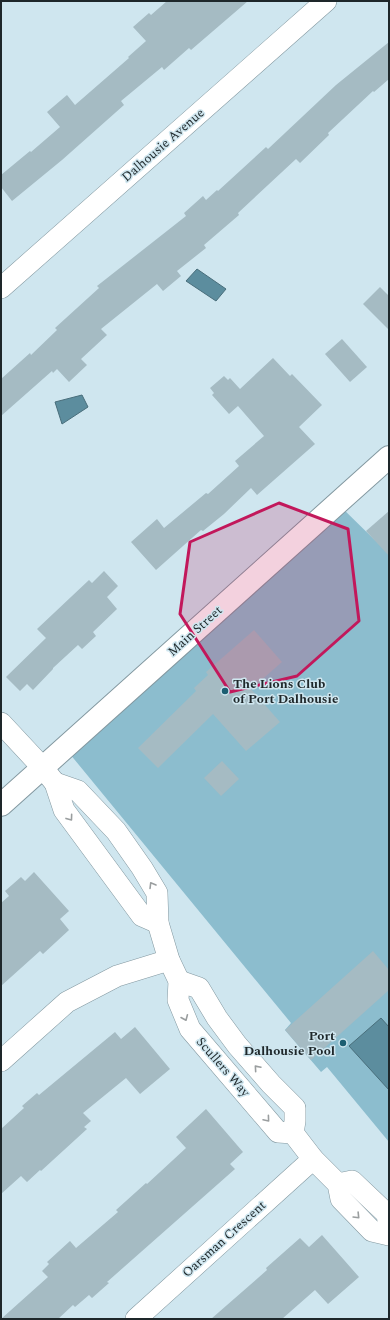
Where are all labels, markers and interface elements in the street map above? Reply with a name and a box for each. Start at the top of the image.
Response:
street label: Dalhousie Avenue [117,103,209,187]
street label: Main Street [163,601,227,661]
place label: The Lions Club of Port Dalhousie [233,674,338,709]
marker: The Lions Club of Port Dalhousie [220,686,230,696]
one-way arrow [66,814,73,821]
one-way arrow [150,882,157,889]
one-way arrow [181,1015,189,1022]
place label: Port Dalhousie Pool [244,1026,335,1061]
street label: Scullers Way [191,1033,255,1102]
marker: Port Dalhousie Pool [338,1038,348,1048]
one-way arrow [254,1065,261,1072]
one-way arrow [262,1114,269,1121]
street label: Oarsman Crescent [178,1195,271,1282]
one-way arrow [352,1211,360,1219]

